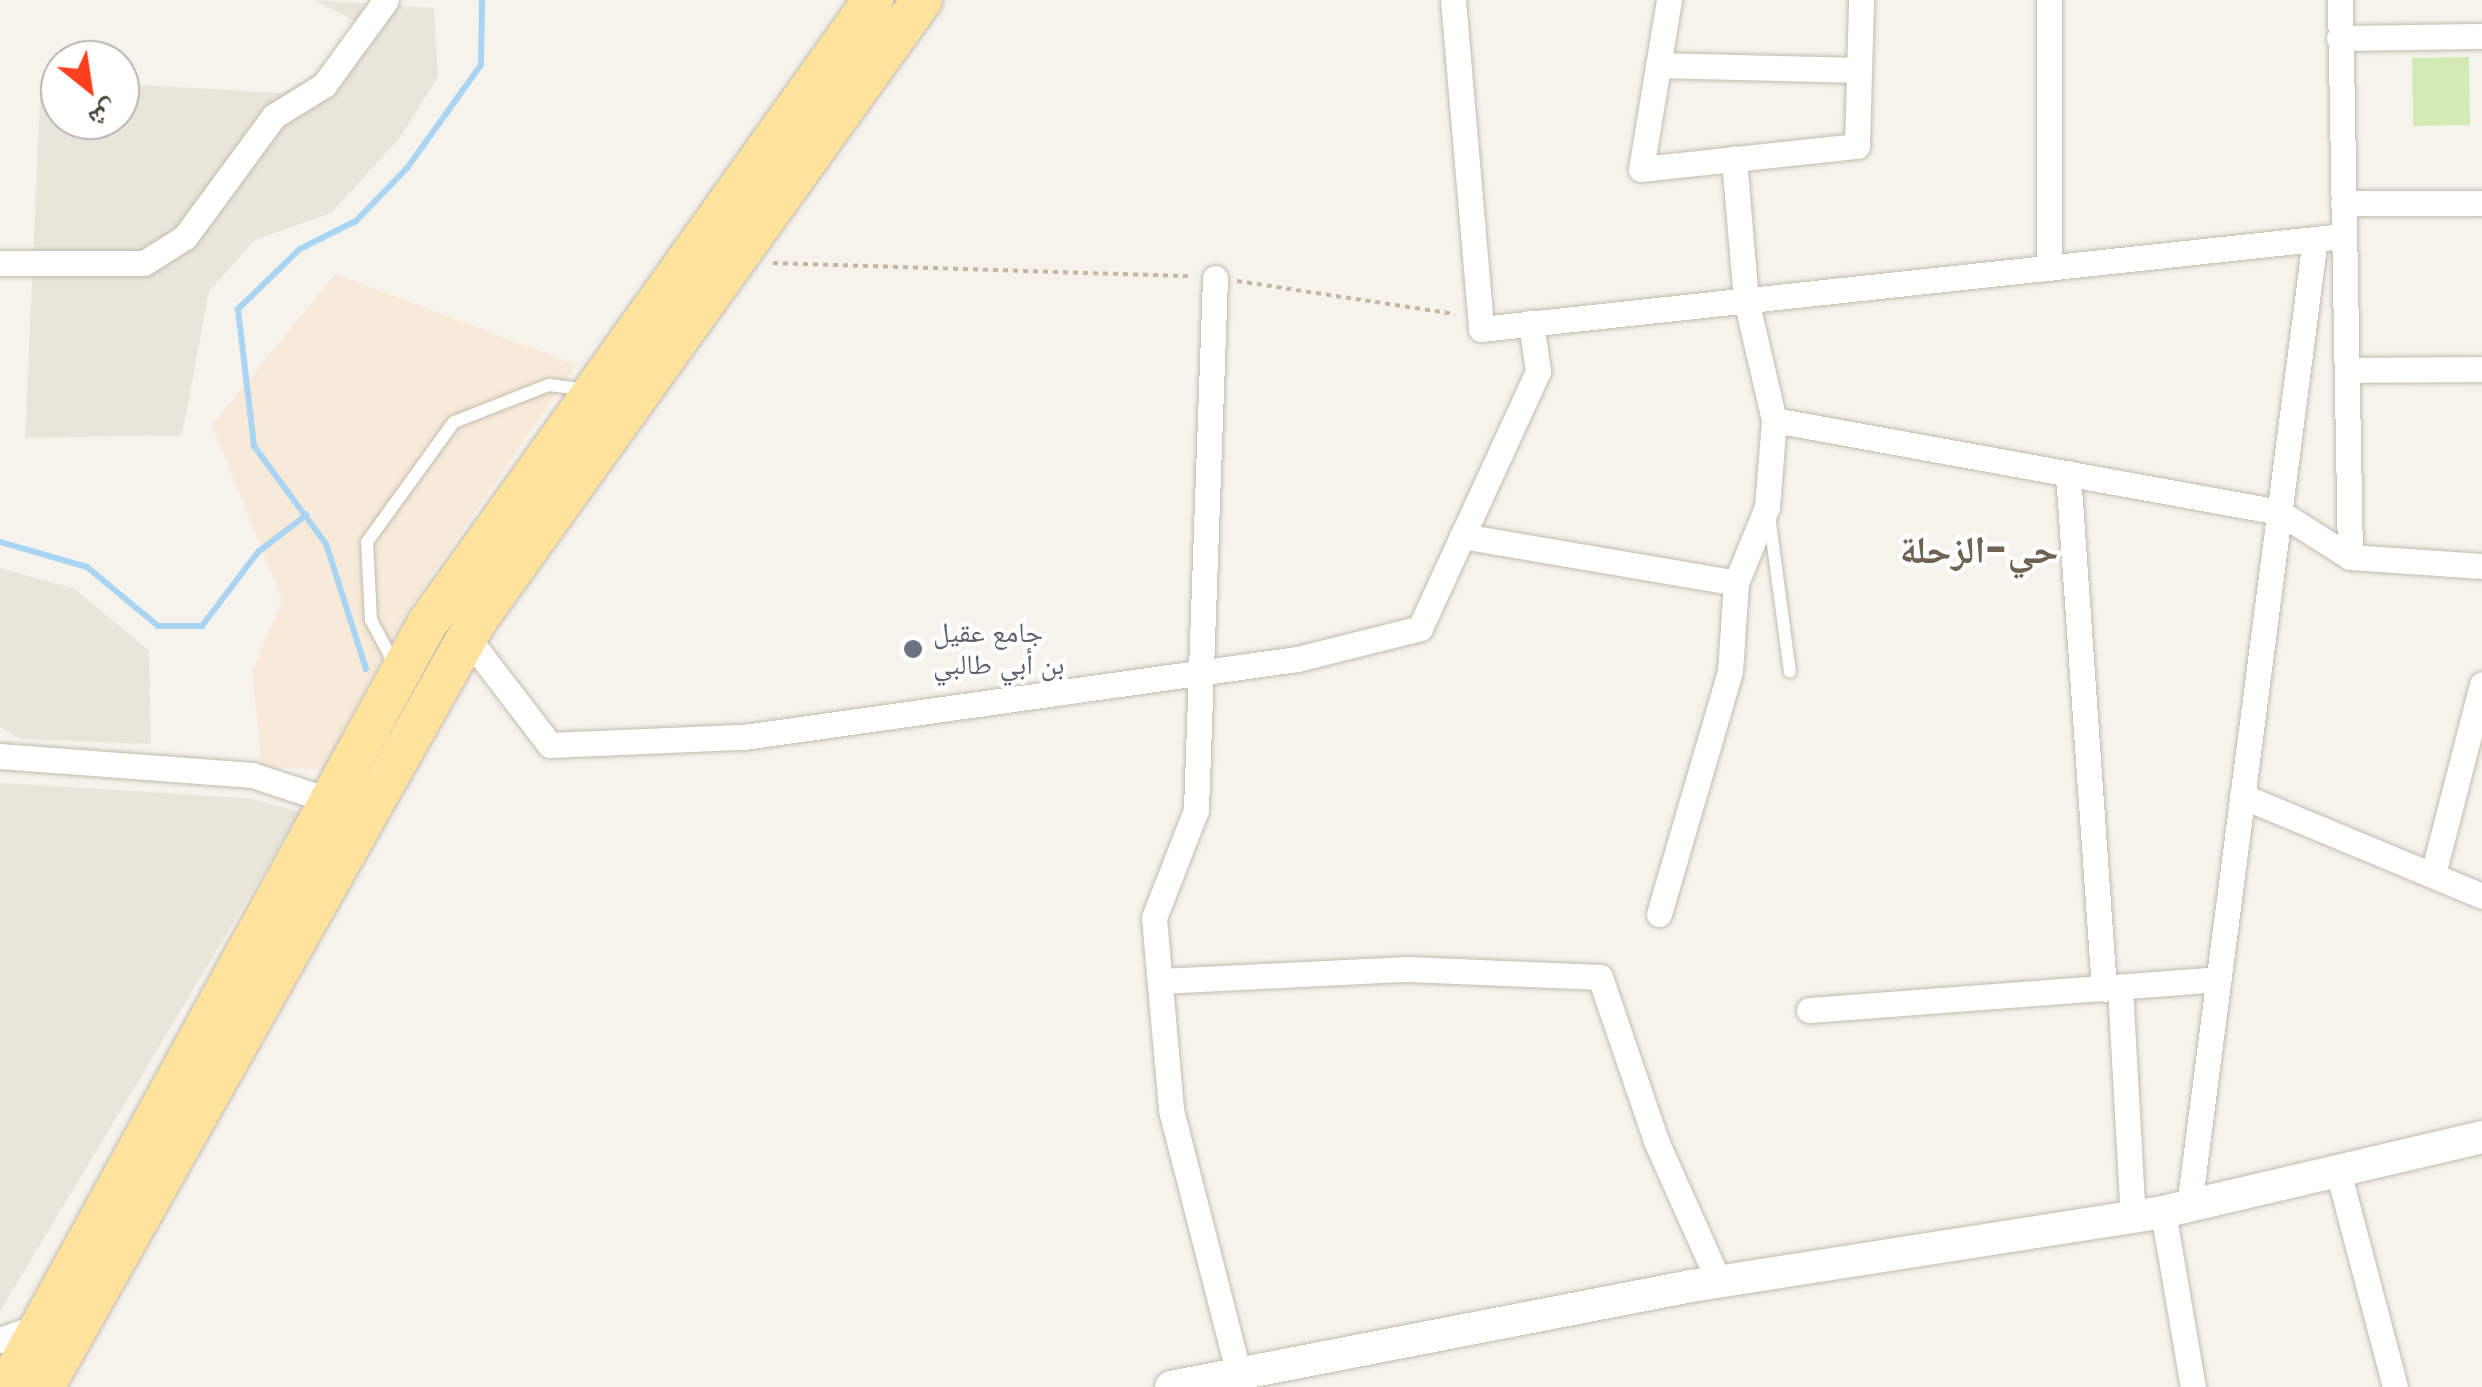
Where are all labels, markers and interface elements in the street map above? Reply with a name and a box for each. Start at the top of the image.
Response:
north arrow [40,40,140,140]
text: ش [82,90,127,139]
district label: حي-الزحلة [1900,527,2058,573]
place label: جامع عقيل بن أبي طالبي [933,616,1065,682]
marker: جامع عقيل بن أبي طالبي [902,638,924,660]

